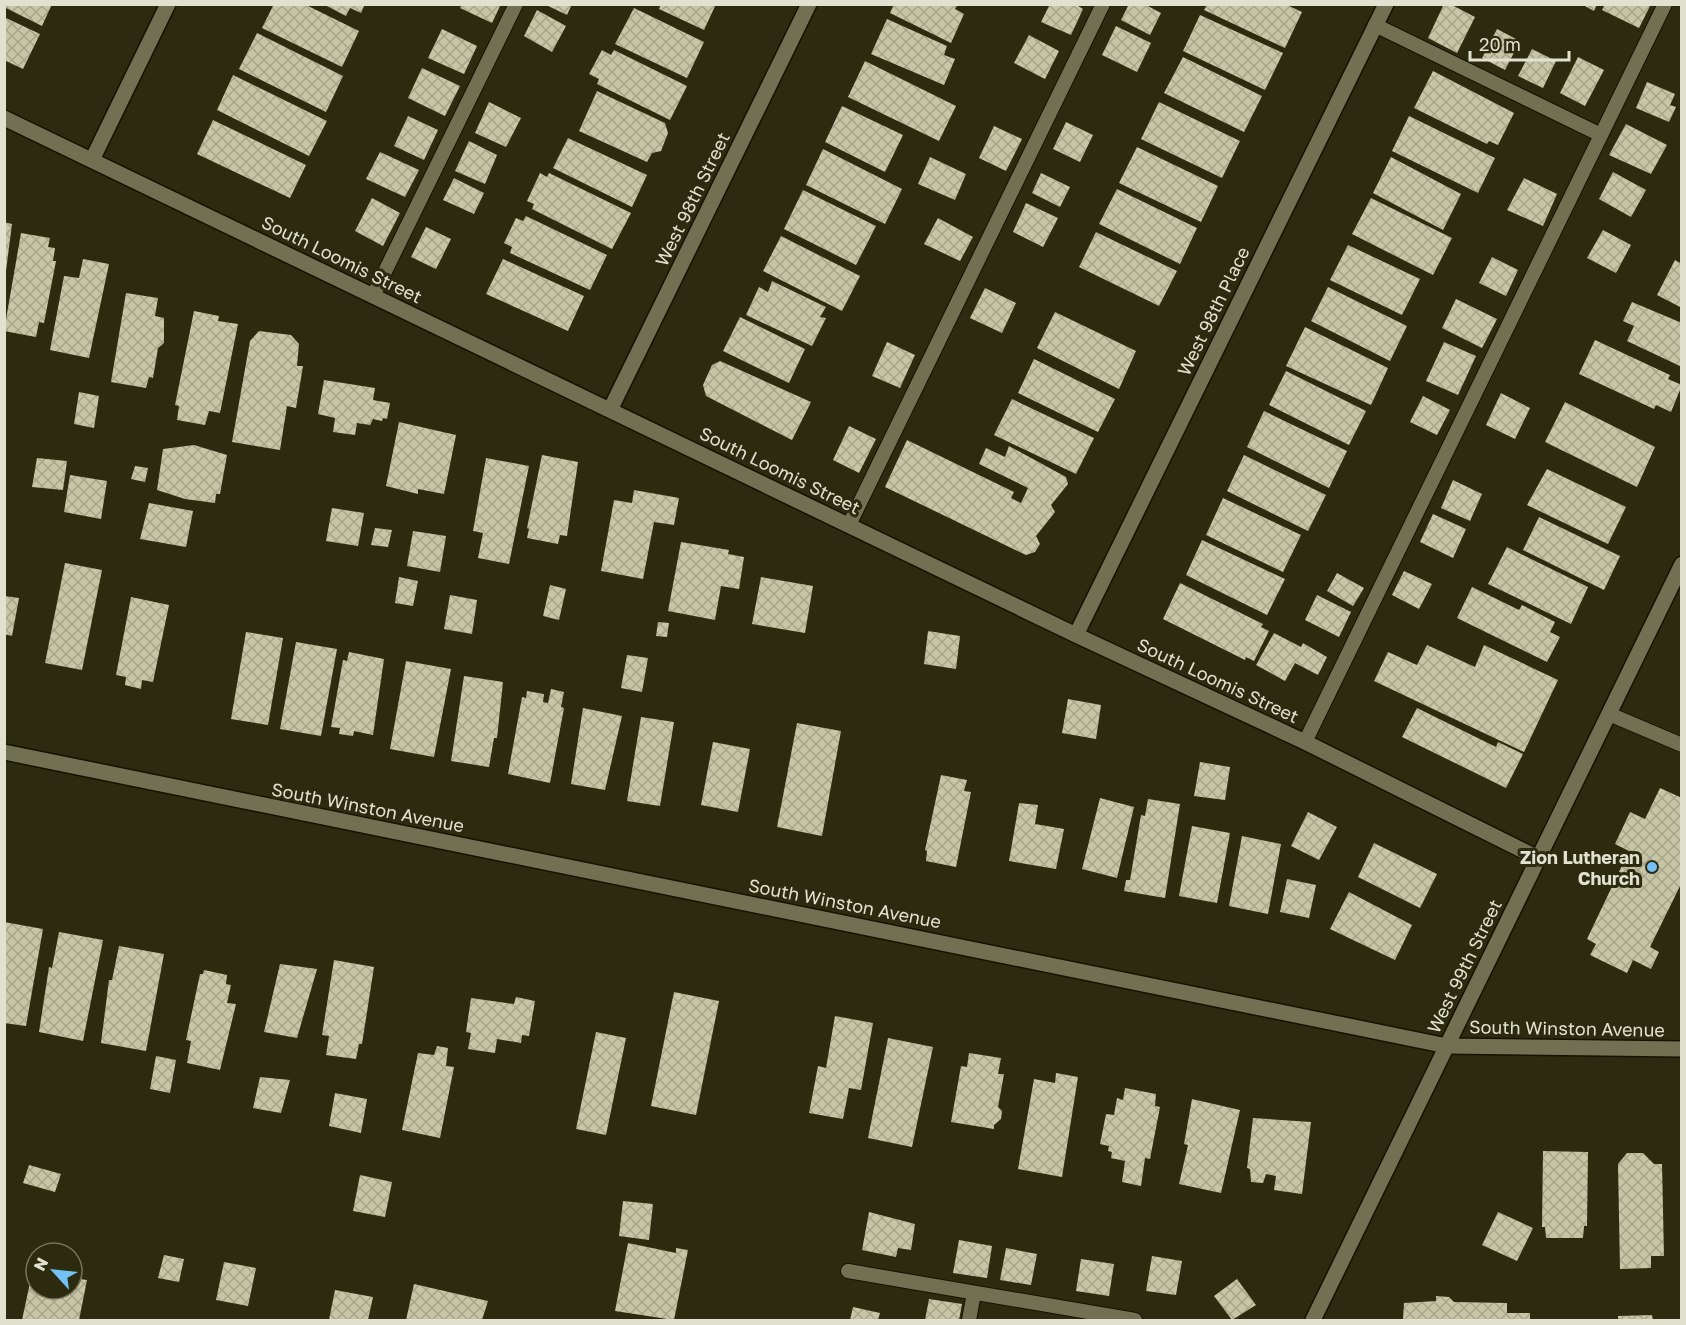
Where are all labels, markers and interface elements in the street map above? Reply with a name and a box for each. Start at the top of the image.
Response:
scale bar [1470,24,1569,62]
text: 20 m [1479,33,1521,55]
street label: West 98th Street [650,128,734,270]
street label: South Loomis Street [258,211,426,307]
street label: West 98th Place [1172,243,1254,379]
street label: South Loomis Street [696,422,864,518]
street label: South Loomis Street [1134,633,1302,727]
street label: South Winston Avenue [270,778,466,836]
place label: Zion Lutheran Church [1520,846,1640,889]
marker: Zion Lutheran Church [1645,860,1659,874]
street label: South Winston Avenue [747,874,943,932]
street label: West 99th Street [1422,896,1506,1036]
street label: South Winston Avenue [1469,1015,1665,1041]
north arrow [24,1241,84,1301]
text: N [29,1254,52,1274]

